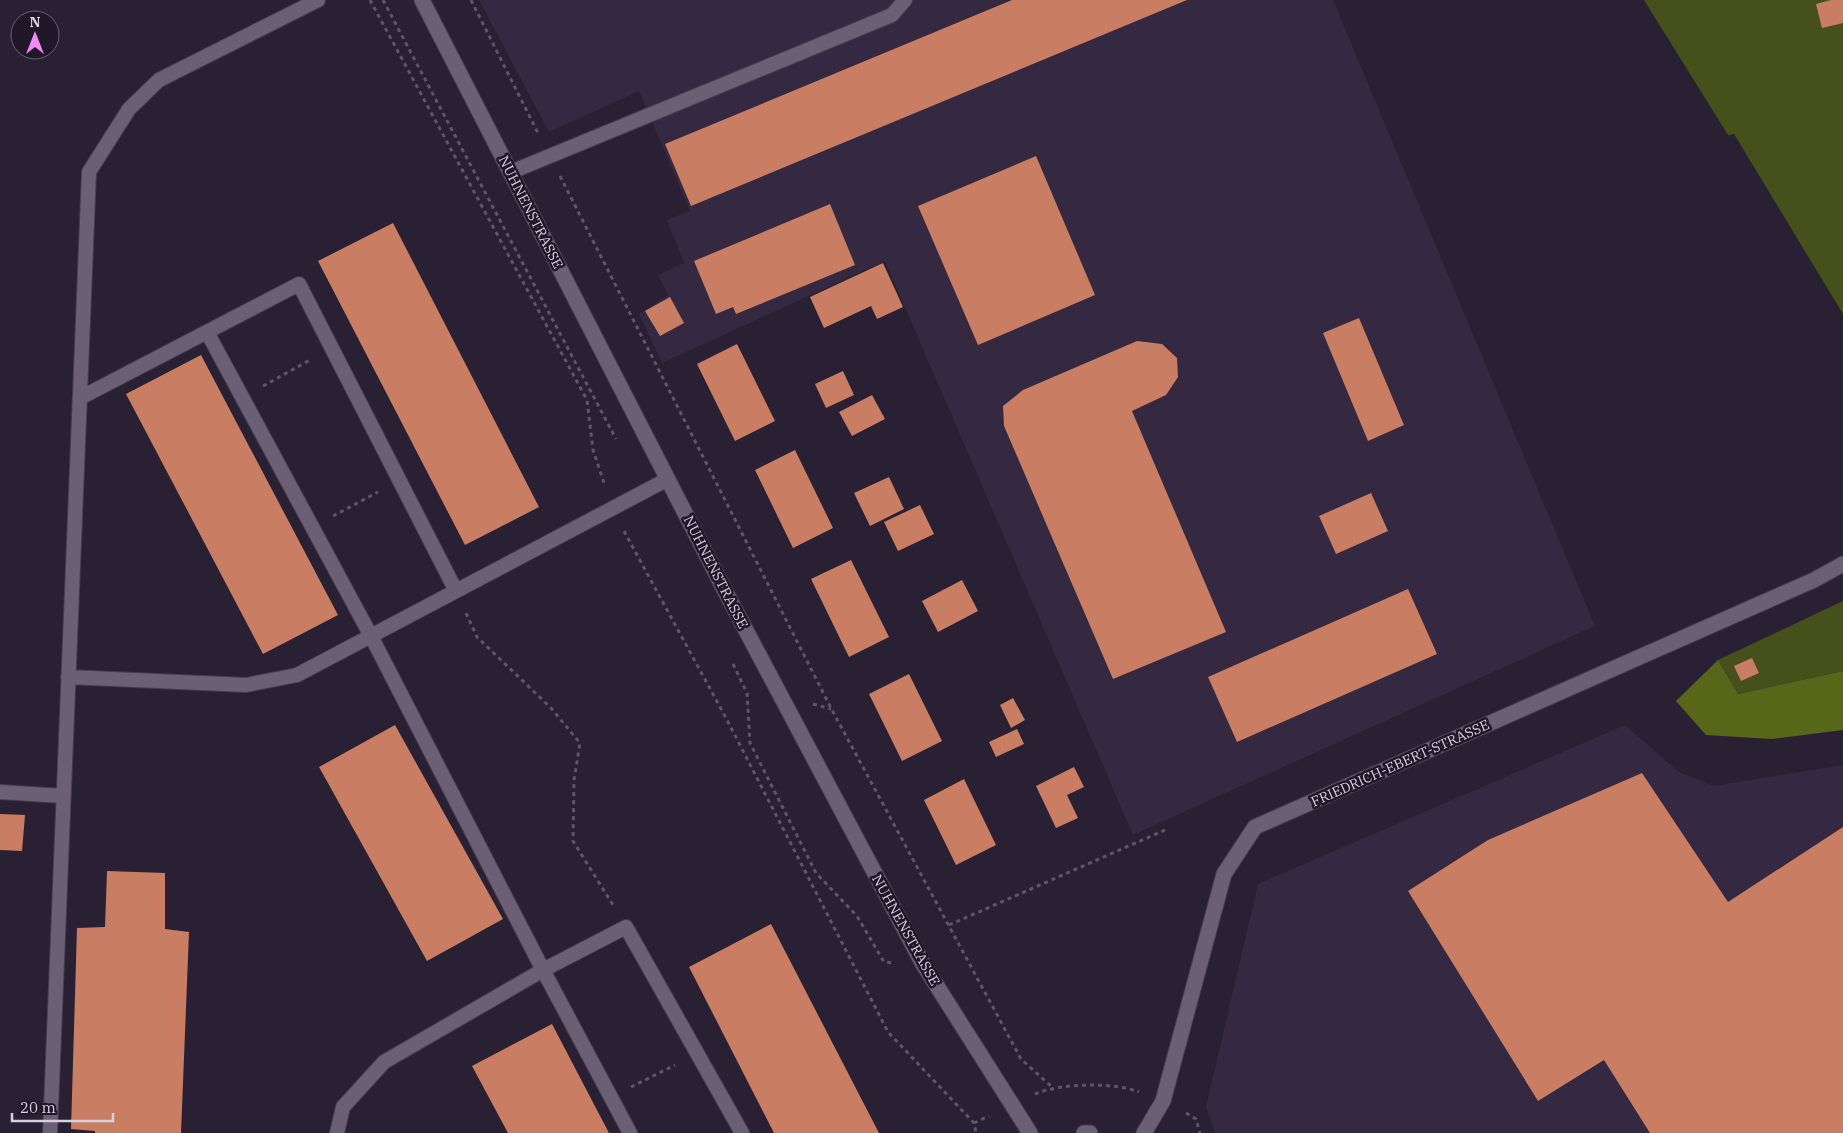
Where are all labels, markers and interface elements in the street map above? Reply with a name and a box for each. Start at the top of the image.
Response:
north arrow [10,10,60,60]
text: N [29,13,41,31]
street label: NUHNENSTRASSE [495,152,567,272]
street label: NUHNENSTRASSE [680,512,752,632]
street label: FRIEDRICH-EBERT-STRASSE [1308,715,1492,811]
street label: NUHNENSTRASSE [868,871,944,989]
scale bar [12,1090,114,1122]
text: 20 m [20,1098,56,1117]

